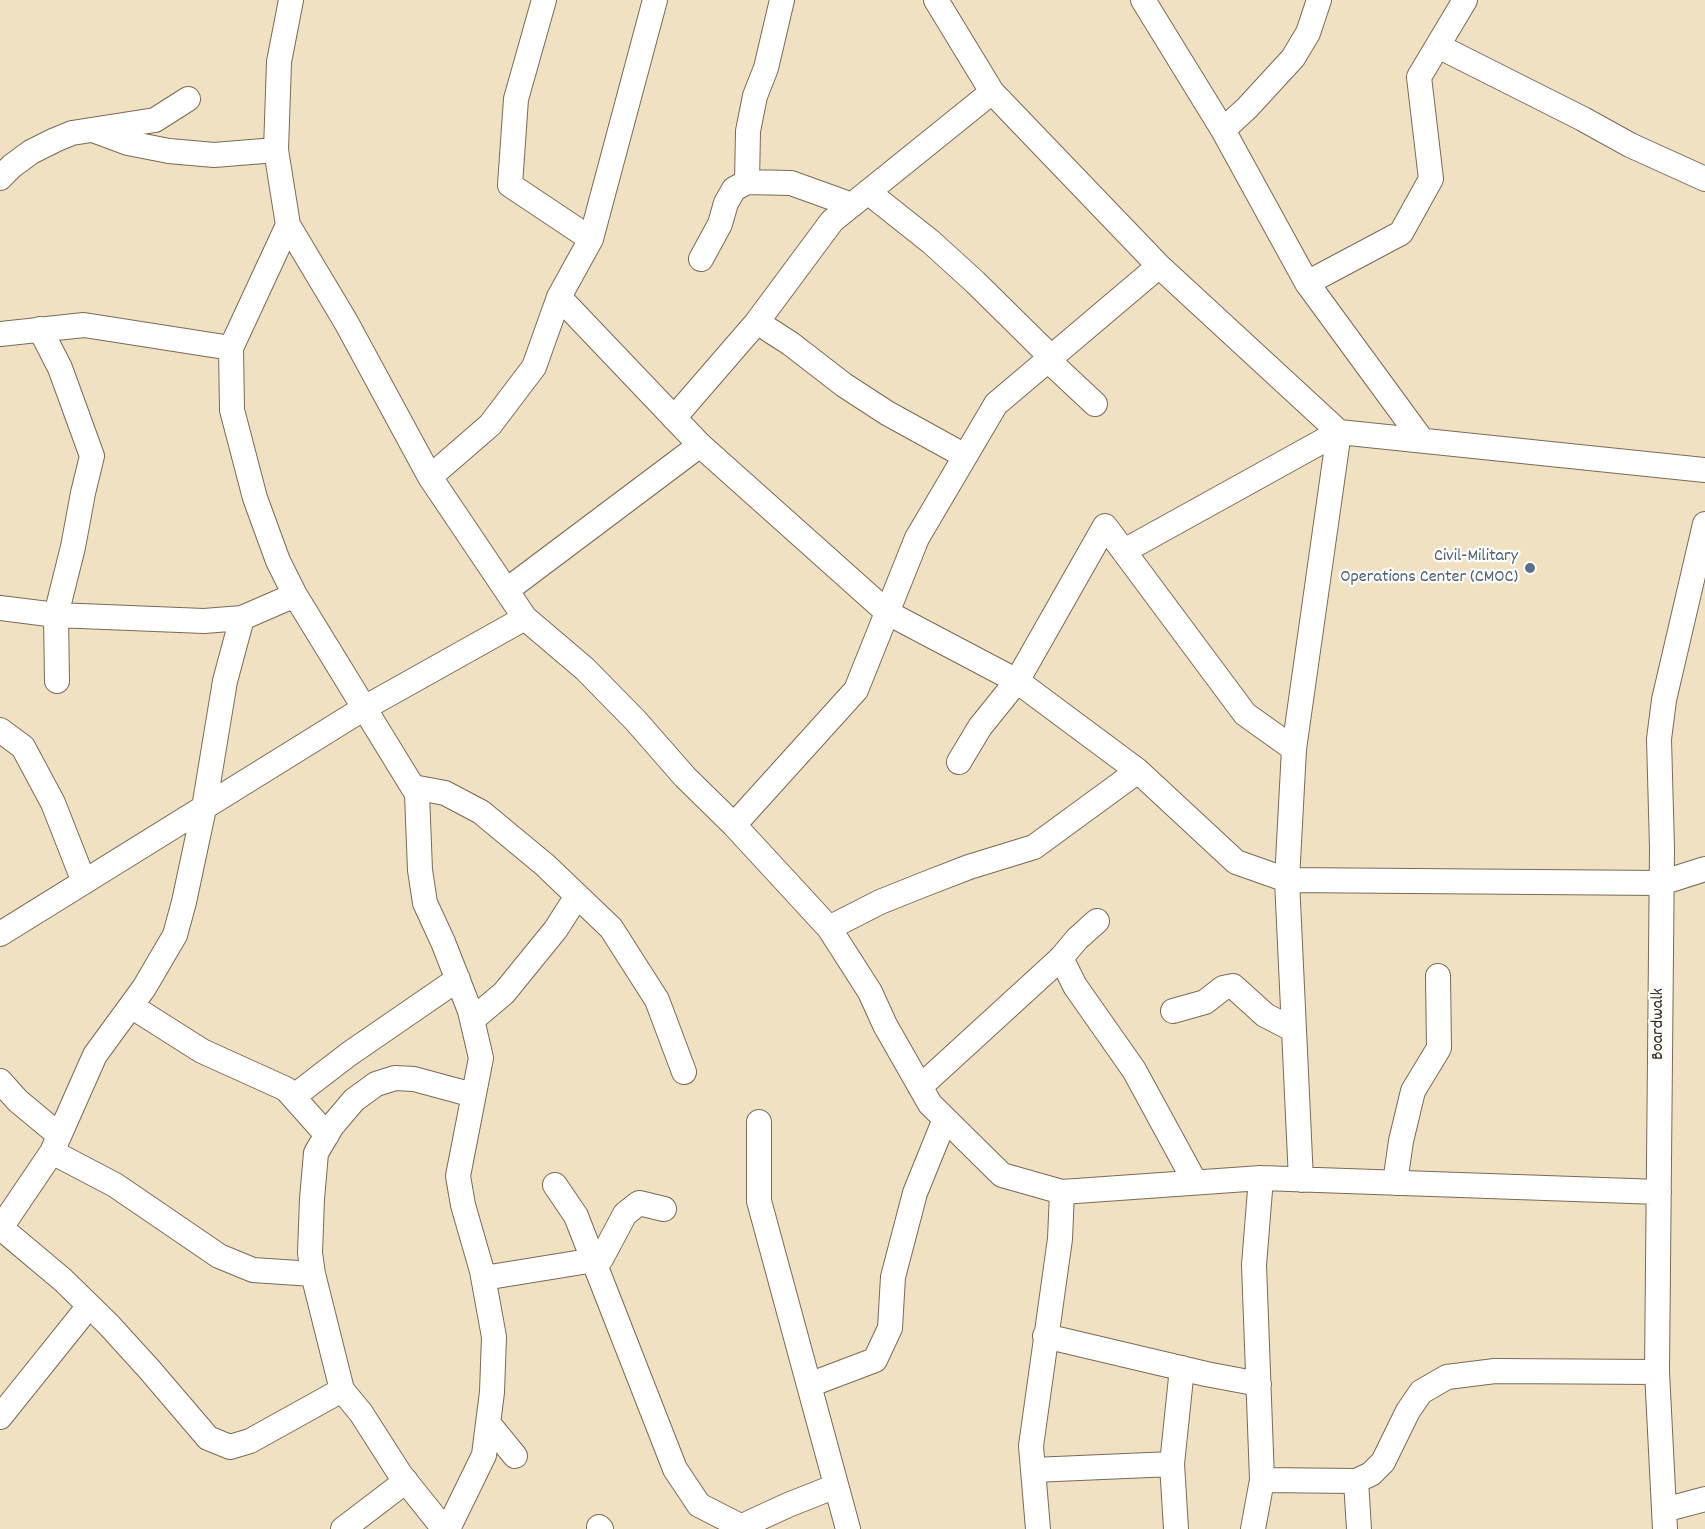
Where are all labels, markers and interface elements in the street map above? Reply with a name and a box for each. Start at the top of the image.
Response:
place label: Civil-Military Operations Center (CMOC) [1340,547,1518,590]
marker: Civil-Military Operations Center (CMOC) [1523,561,1537,575]
street label: Boardwalk [1649,988,1671,1060]

